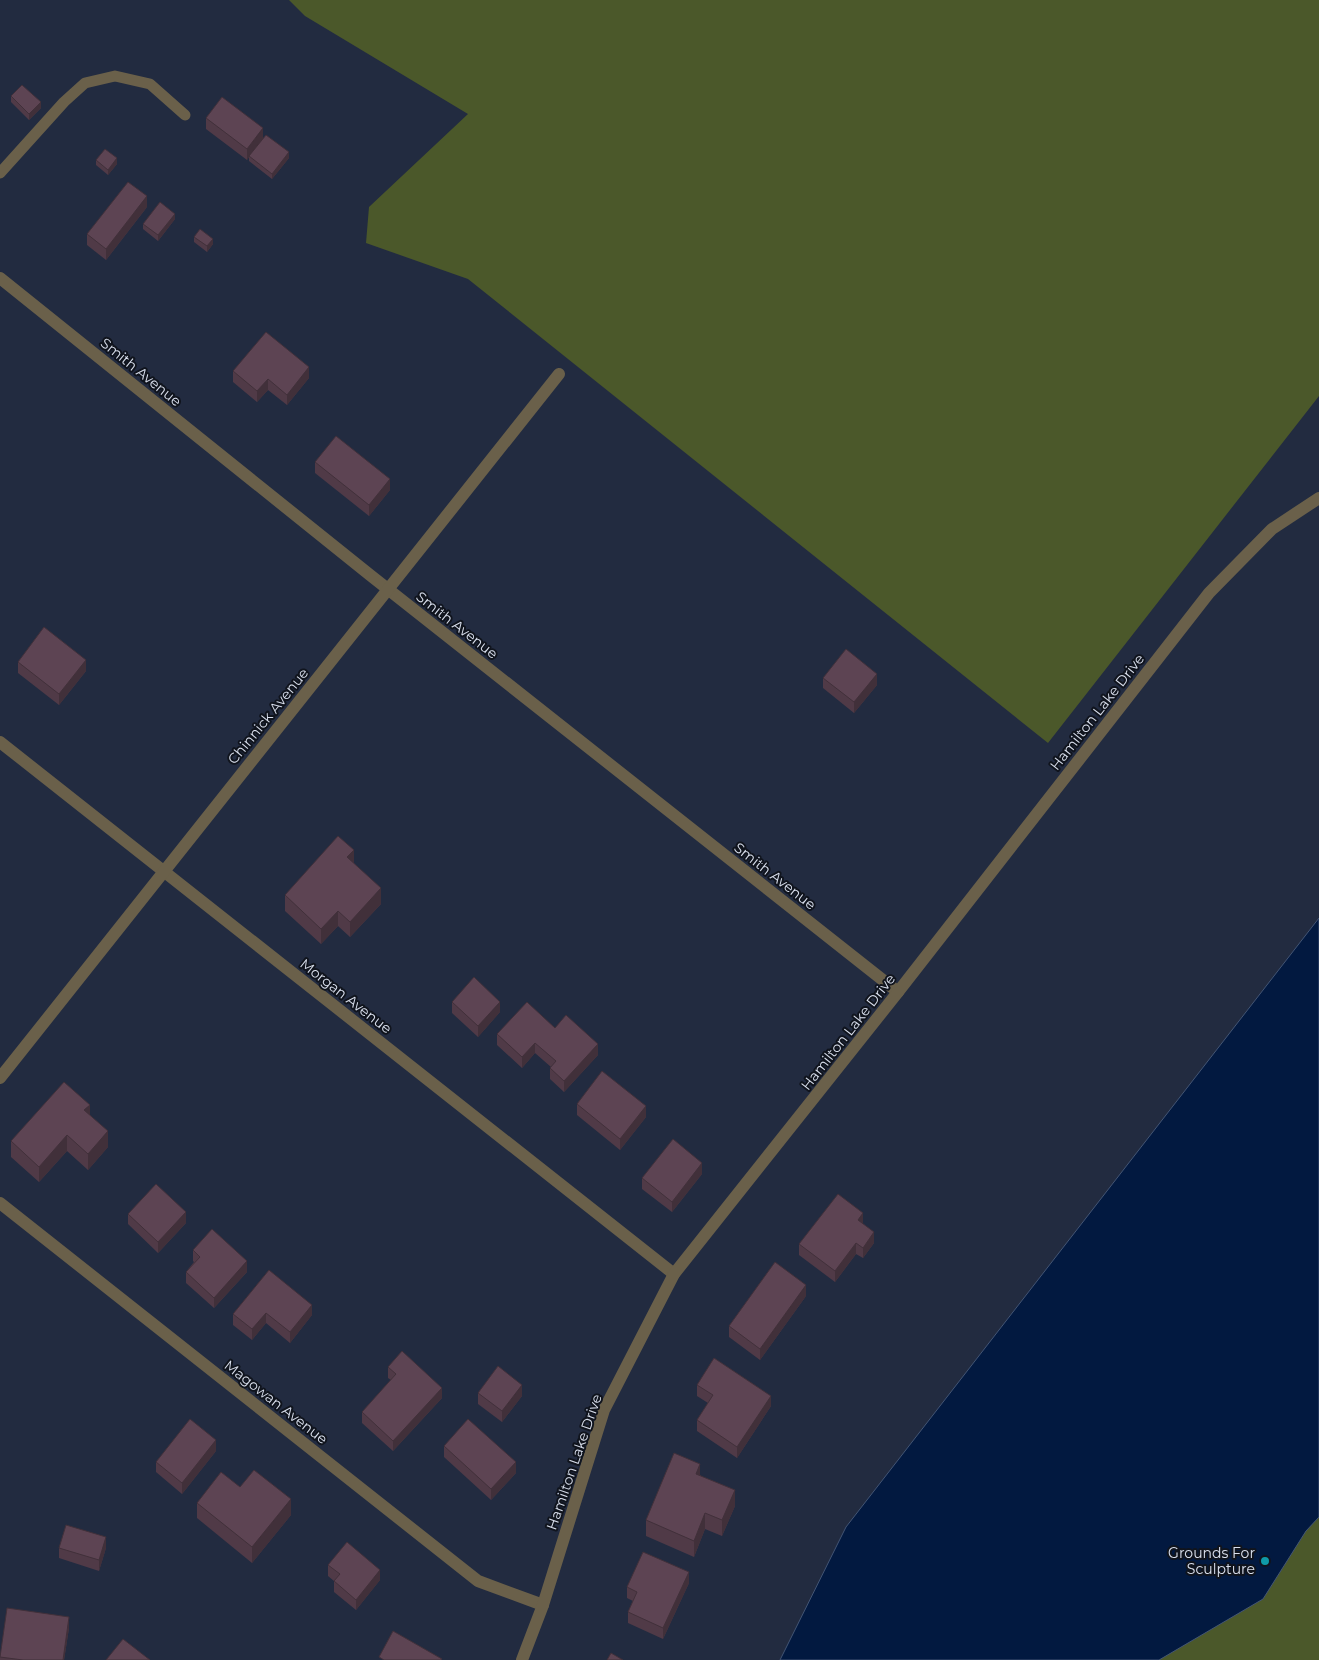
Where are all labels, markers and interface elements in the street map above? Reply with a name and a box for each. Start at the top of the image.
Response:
street label: Smith Avenue [97,334,185,410]
street label: Smith Avenue [413,588,501,662]
street label: Hamilton Lake Drive [1046,650,1148,774]
street label: Chinnick Avenue [224,664,312,768]
street label: Smith Avenue [731,839,819,913]
street label: Morgan Avenue [297,955,395,1037]
street label: Hamilton Lake Drive [797,970,899,1094]
street label: Magowan Avenue [221,1356,331,1448]
street label: Hamilton Lake Drive [542,1392,606,1532]
place label: Grounds For Sculpture [1168,1544,1255,1578]
marker: Grounds For Sculpture [1259,1555,1271,1567]

